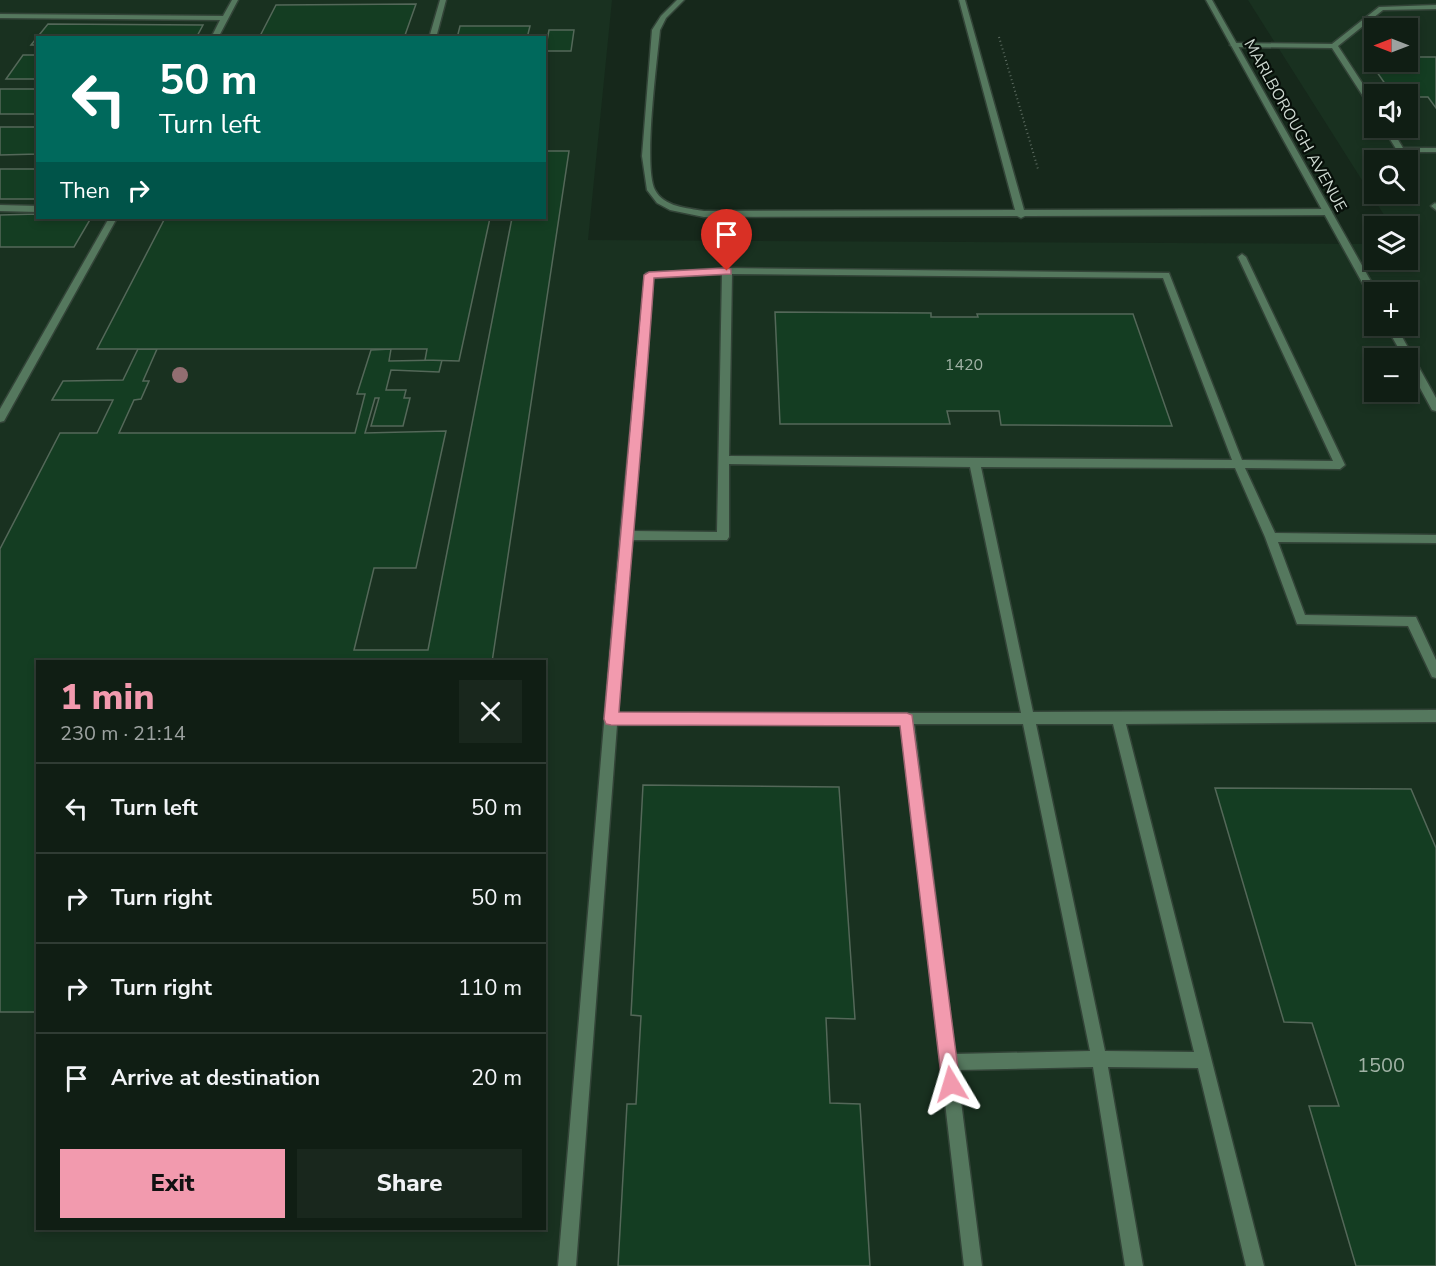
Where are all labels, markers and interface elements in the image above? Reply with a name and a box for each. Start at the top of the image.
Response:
north arrow [1364,18,1418,72]
map controls [1364,18,1418,402]
street label: MARLBOROUGH AVENUE [1238,35,1352,216]
text: 50 m [159,52,258,109]
icon: left [60,60,138,138]
button: sound [1364,84,1418,138]
text: Turn left [159,106,260,143]
button: search [1364,150,1418,204]
icon: right [122,174,155,207]
text: Then [60,176,110,206]
pin [701,209,752,271]
button: layers [1364,216,1418,270]
icon: arrive [710,218,743,251]
button: + [1364,282,1418,336]
button: − [1364,348,1418,402]
house number: 1420 [945,354,983,376]
text: 1 min [60,673,155,722]
button: close [459,680,522,743]
text: 230 m · 21:14 [60,720,186,747]
icon: left [60,792,93,825]
text: Turn left [111,793,198,823]
text: 50 m [471,793,522,823]
icon: right [60,882,93,915]
text: Turn right [111,883,212,913]
text: 50 m [471,883,522,913]
icon: right [60,972,93,1005]
text: Turn right [111,973,212,1003]
text: 110 m [458,973,522,1003]
position arrow [919,1052,983,1116]
house number: 1500 [1357,1052,1405,1079]
icon: arrive [60,1062,93,1095]
text: Arrive at destination [111,1063,320,1093]
text: 20 m [471,1063,522,1093]
button: Exit [60,1149,285,1218]
button: Share [297,1149,522,1218]

